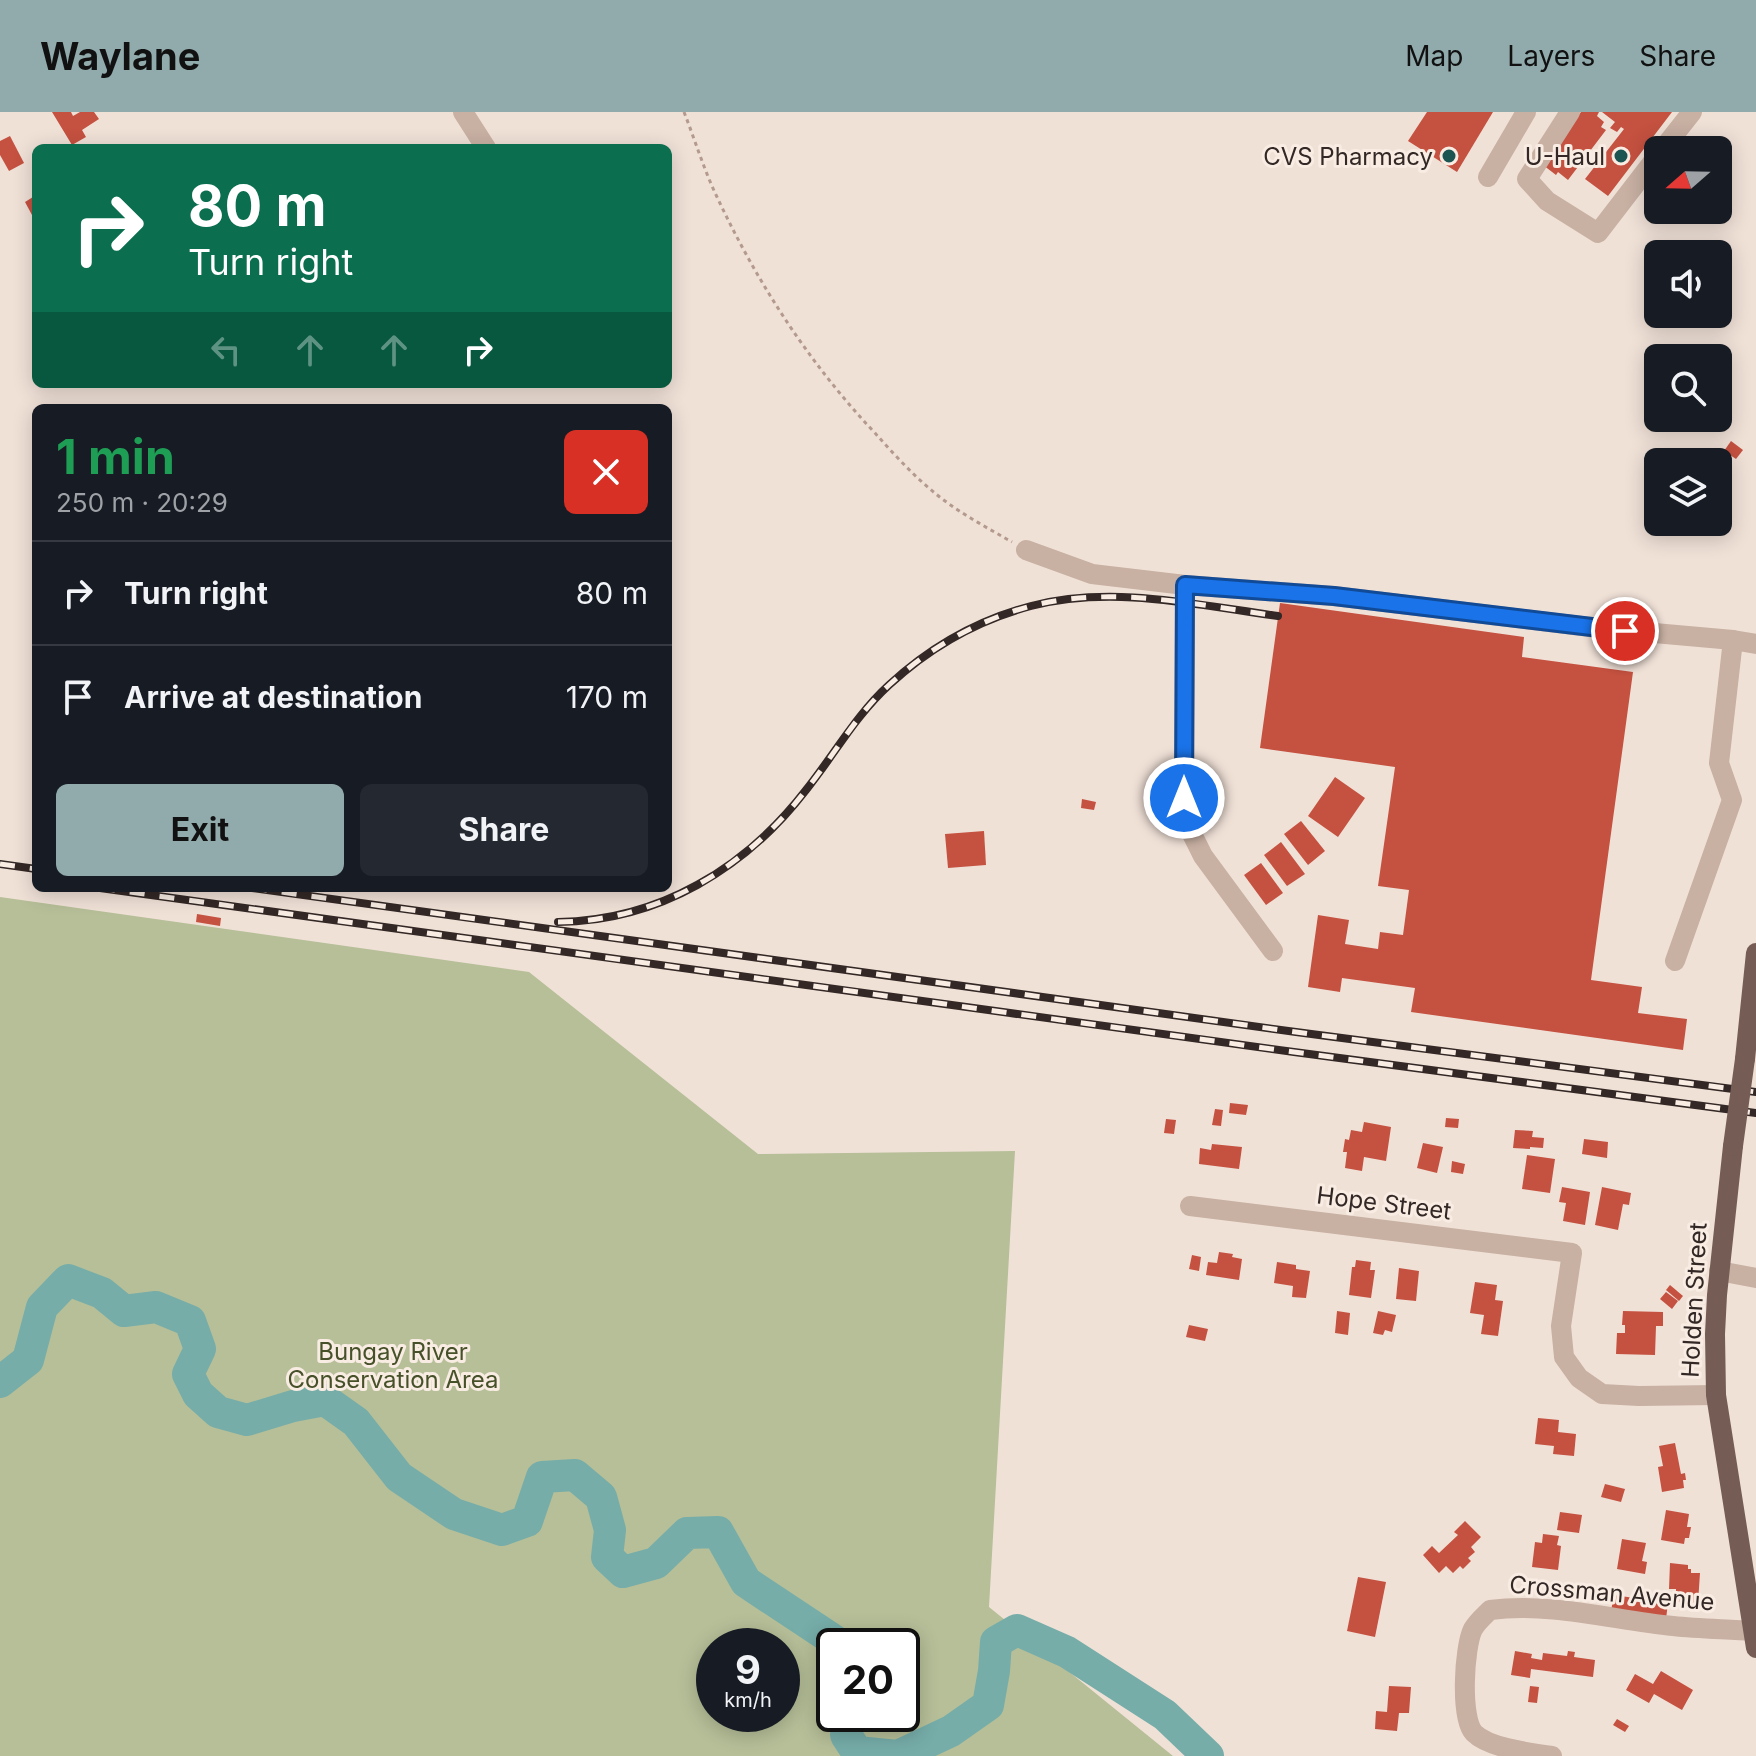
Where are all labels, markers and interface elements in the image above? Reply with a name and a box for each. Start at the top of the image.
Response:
text: Waylane [40,33,200,79]
text: Map [1405,39,1463,73]
text: Layers [1507,39,1595,73]
text: Share [1639,39,1716,73]
north arrow [1644,136,1732,224]
map controls [1644,136,1732,536]
place label: CVS Pharmacy [1263,142,1433,171]
place label: U-Haul [1525,142,1605,171]
marker: CVS Pharmacy [1440,147,1458,165]
marker: U-Haul [1612,147,1630,165]
text: 80 m [188,172,327,240]
icon: right [56,176,160,280]
text: Turn right [188,240,353,284]
button: sound [1644,240,1732,328]
icon: left [204,328,248,372]
icon: ahead [288,328,332,372]
icon: ahead [372,328,416,372]
icon: right [456,328,500,372]
button: search [1644,344,1732,432]
text: 1 min [56,427,175,486]
button: close [564,430,648,514]
button: layers [1644,448,1732,536]
text: 250 m · 20:29 [56,487,228,518]
icon: right [56,571,100,615]
text: Turn right [124,575,268,611]
text: 80 m [576,575,648,611]
pin [1591,597,1659,665]
icon: arrive [1603,609,1647,653]
icon: arrive [56,675,100,719]
text: Arrive at destination [124,679,422,715]
text: 170 m [566,679,648,715]
position arrow [1142,756,1226,840]
button: Exit [56,784,344,876]
button: Share [360,784,648,876]
street label: Hope Street [1315,1180,1453,1226]
street label: Holden Street [1675,1222,1713,1378]
park label: Bungay River Conservation Area [288,1337,498,1394]
street label: Crossman Avenue [1508,1570,1716,1616]
speed limit sign: 20 [816,1628,920,1732]
text: 9 [735,1645,761,1694]
text: km/h [724,1688,772,1712]

